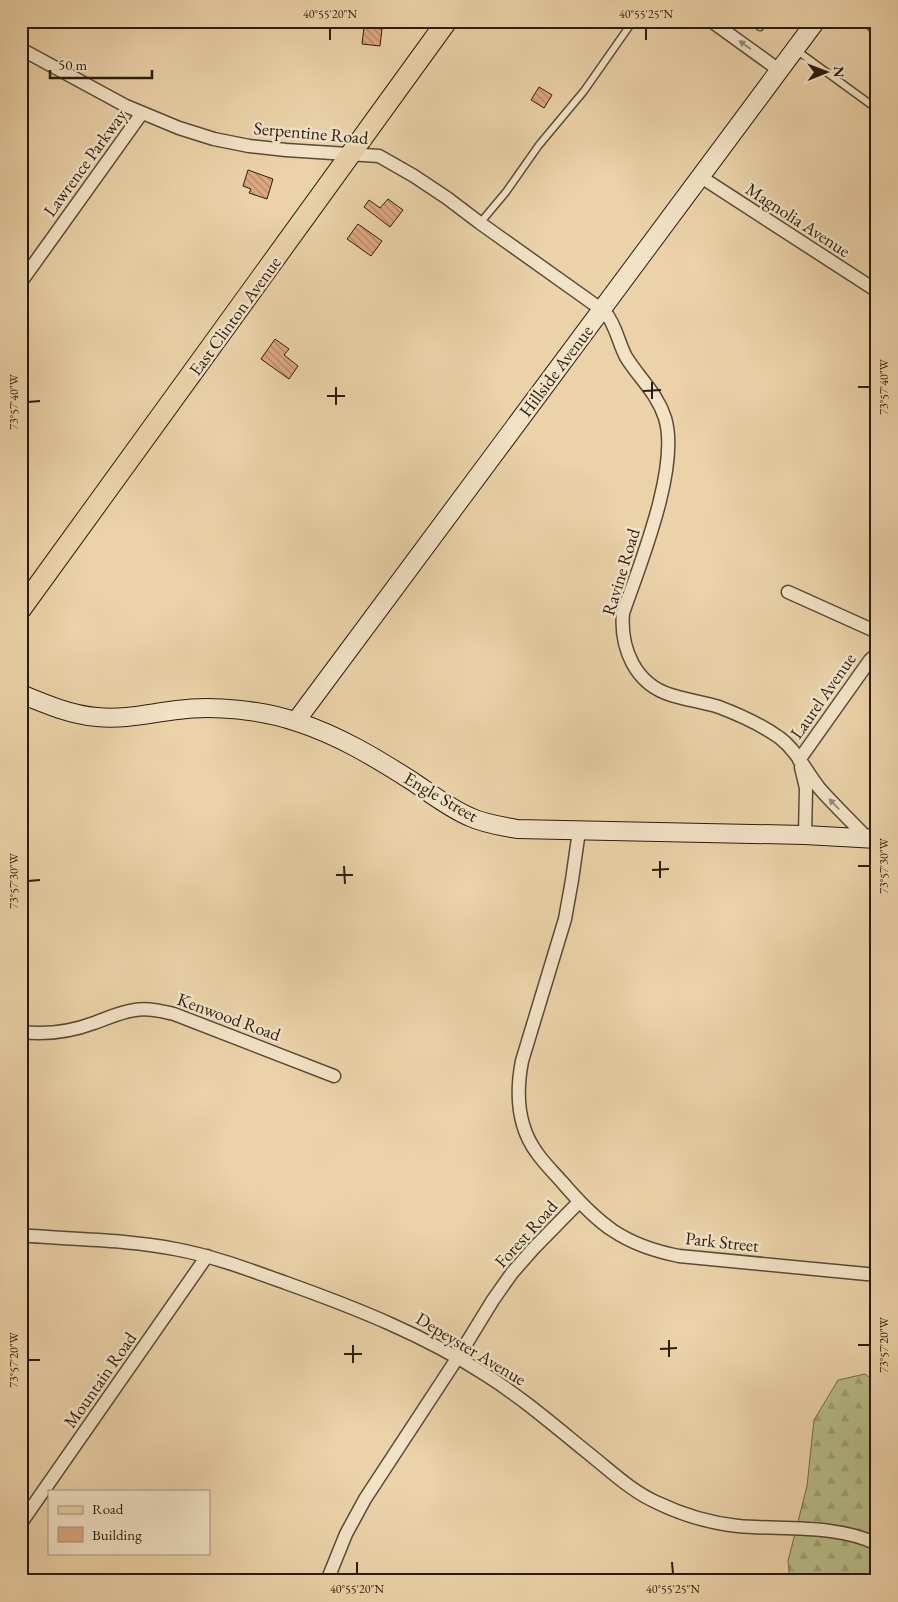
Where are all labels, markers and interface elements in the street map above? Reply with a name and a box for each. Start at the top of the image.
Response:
text: 40°55'20"N [303,6,357,22]
text: 40°55'25"N [619,6,673,22]
one-way arrow [739,40,752,51]
scale bar [50,48,152,80]
north arrow [800,48,850,98]
text: 50 m [58,55,87,74]
text: N [830,66,848,78]
street label: Lawrence Parkway [38,104,131,221]
street label: Serpentine Road [253,116,370,149]
street label: Magnolia Avenue [742,177,855,262]
street label: East Clinton Avenue [183,251,286,380]
street label: Hillside Avenue [514,320,598,421]
text: 73°57'40"W [876,358,892,415]
text: 73°57'40"W [6,373,22,430]
street label: Ravine Road [596,525,645,618]
street label: Laurel Avenue [785,648,861,743]
street label: Engle Street [400,766,483,827]
one-way arrow [828,798,840,810]
text: 73°57'30"W [876,837,892,894]
text: 73°57'30"W [6,852,22,909]
street label: Kenwood Road [174,987,285,1046]
street label: Forest Road [489,1194,563,1272]
street label: Park Street [684,1226,760,1257]
street label: Depeyster Avenue [412,1307,531,1391]
text: 73°57'20"W [876,1316,892,1373]
street label: Mountain Road [58,1327,142,1432]
text: 73°57'20"W [6,1331,22,1388]
legend [48,1490,210,1554]
text: Road [92,1499,124,1518]
text: Building [92,1525,142,1544]
text: 40°55'20"N [330,1581,384,1597]
text: 40°55'25"N [646,1581,700,1597]

